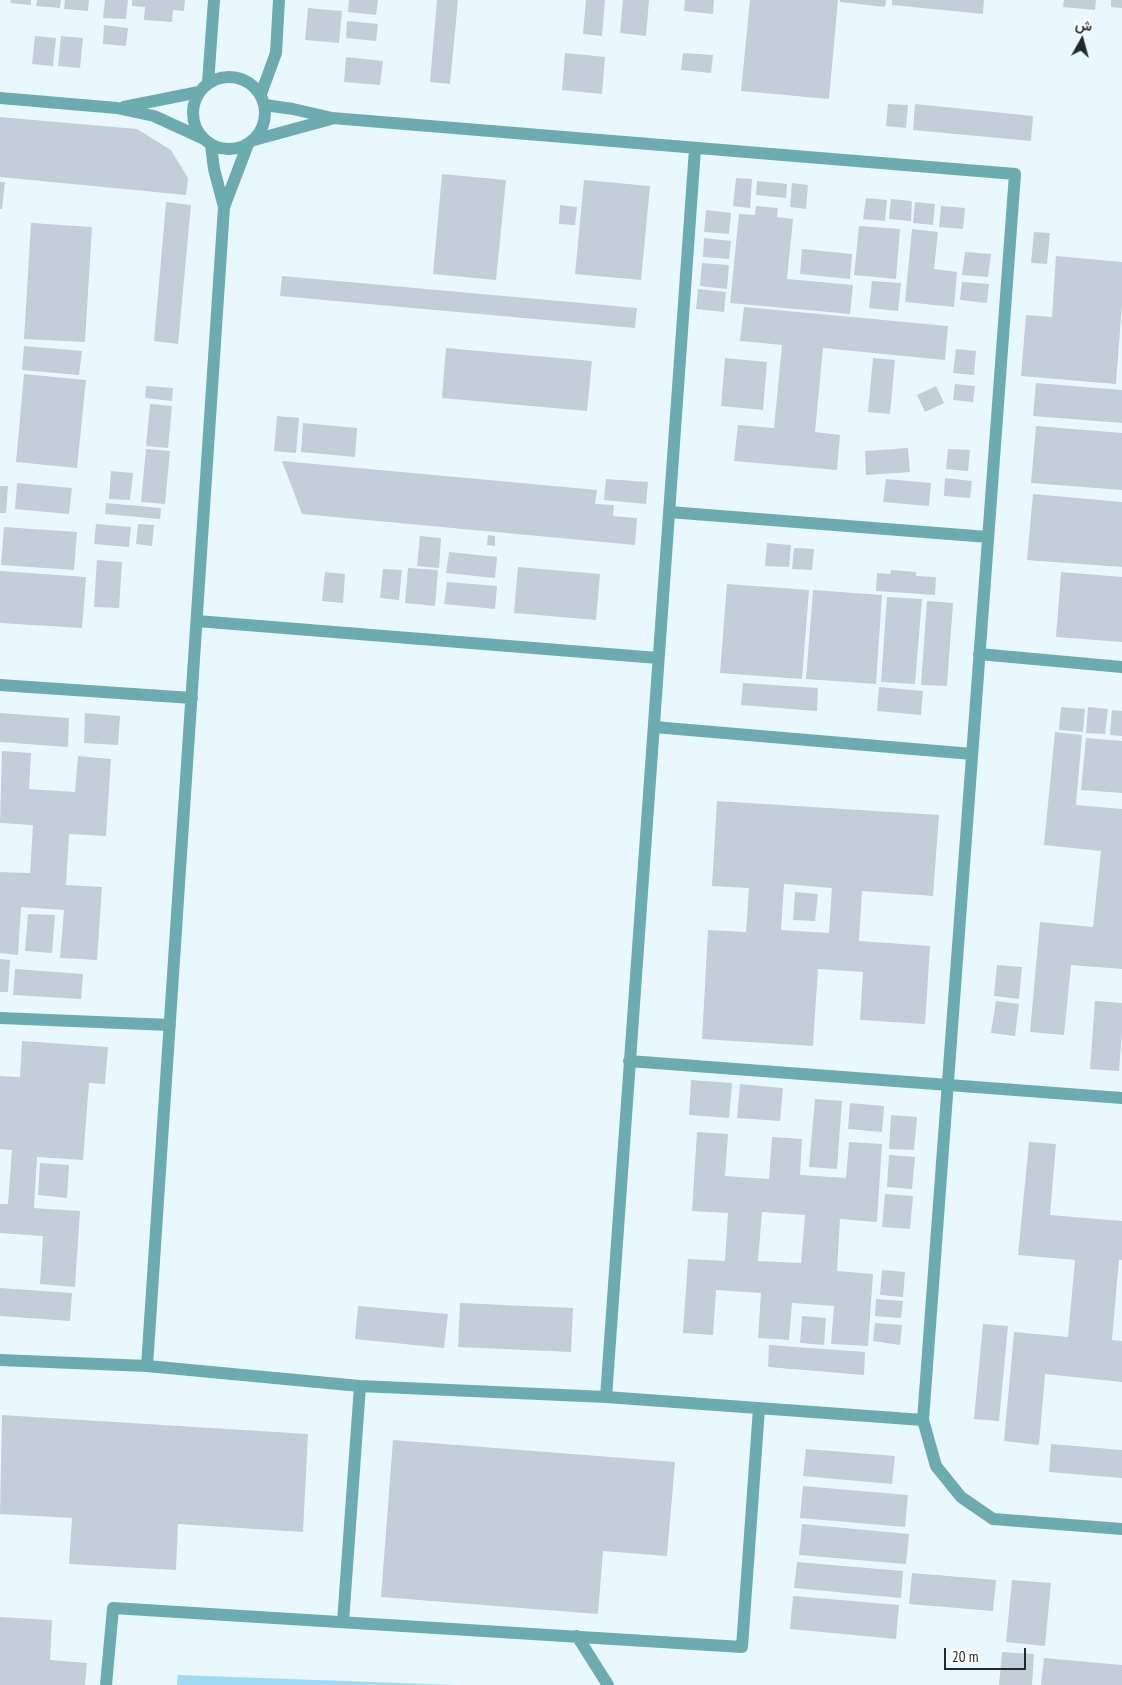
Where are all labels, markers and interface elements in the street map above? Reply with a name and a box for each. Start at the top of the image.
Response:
north arrow [1057,15,1107,65]
text: ش [1074,15,1093,35]
scale bar [947,1638,1030,1670]
text: 20 m [952,1647,978,1666]

